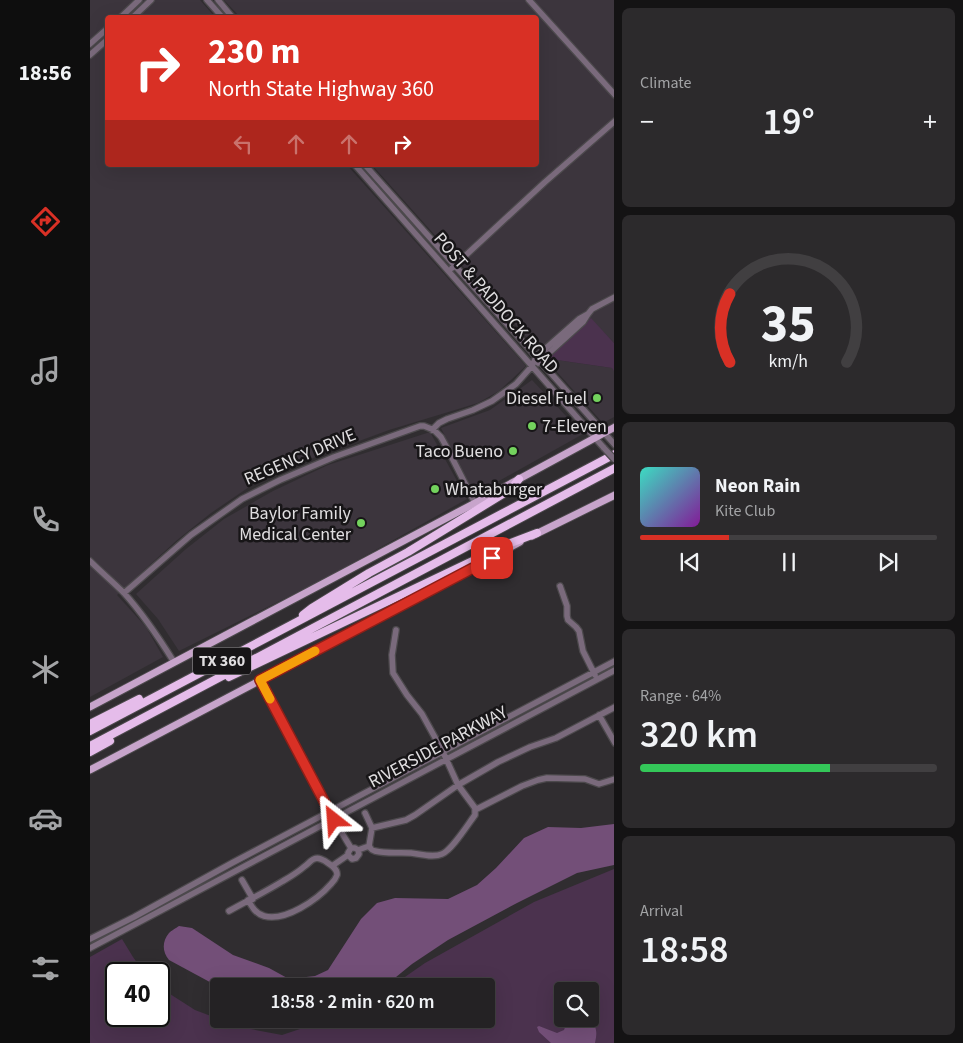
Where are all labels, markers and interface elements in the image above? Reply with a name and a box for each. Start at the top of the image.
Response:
text: 230 m [208,27,300,77]
icon: right [125,35,190,100]
text: 18:56 [18,57,72,89]
text: Climate [640,72,691,94]
text: North State Highway 360 [208,73,434,105]
text: 19° [762,95,815,149]
text: − [640,102,654,142]
text: + [923,102,937,142]
icon: left [229,130,257,158]
icon: ahead [282,130,310,158]
icon: ahead [335,130,363,158]
icon: right [388,130,416,158]
icon: directions [28,204,63,239]
street label: POST & PADDOCK ROAD [428,227,564,379]
text: 35 [761,288,816,362]
text: km/h [769,349,808,374]
icon: music [28,353,63,388]
place label: Diesel Fuel [506,386,587,411]
marker: Diesel Fuel [591,392,603,404]
place label: 7-Eleven [542,414,607,439]
marker: 7-Eleven [526,420,538,432]
street label: REGENCY DRIVE [240,422,360,492]
place label: Taco Bueno [415,439,503,464]
marker: Taco Bueno [507,445,519,457]
text: Neon Rain [715,473,800,500]
place label: Whataburger [445,477,543,502]
marker: Whataburger [429,483,441,495]
text: Kite Club [715,500,775,522]
place label: Baylor Family Medical Center [239,501,352,547]
icon: phone [28,502,63,537]
marker: Baylor Family Medical Center [355,517,367,529]
pin [471,537,513,579]
icon: arrive [478,544,506,572]
icon: previous [676,548,704,576]
icon: pause [775,548,803,576]
icon: next [874,548,902,576]
road number: TX 360 [193,648,251,674]
icon: climate [28,652,63,687]
text: Range · 64% [640,685,721,707]
street label: RIVERSIDE PARKWAY [364,700,512,794]
text: 320 km [640,708,758,762]
position arrow [307,793,359,845]
icon: car [28,801,63,836]
text: Arrival [640,900,683,922]
text: 18:58 [640,923,728,977]
icon: filters [28,951,63,986]
speed limit sign: 40 [105,962,170,1027]
map controls [554,982,599,1027]
button: search [554,982,599,1027]
text: 18:58 · 2 min · 620 m [270,989,435,1016]

